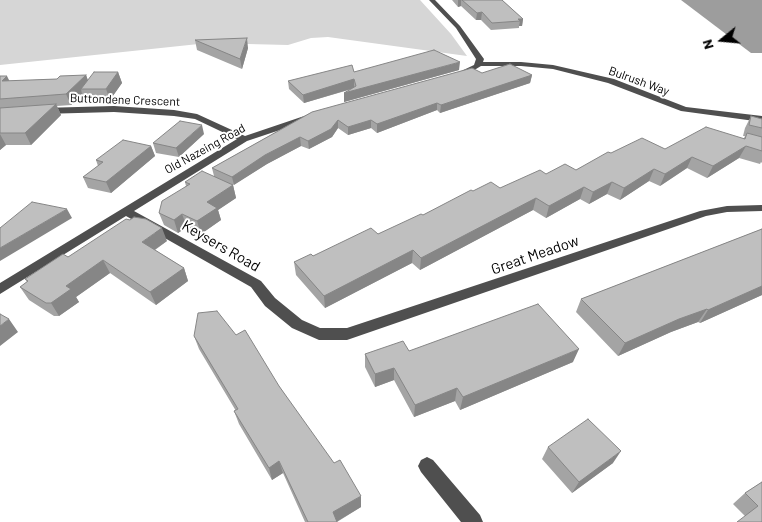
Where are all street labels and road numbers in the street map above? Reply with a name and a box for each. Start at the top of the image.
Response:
street label: Bulrush Way [607,63,671,99]
street label: Buttondene Crescent [70,91,180,109]
street label: Old Nazeing Road [162,121,248,177]
street label: Keysers Road [179,216,263,276]
street label: Great Meadow [489,232,581,278]

